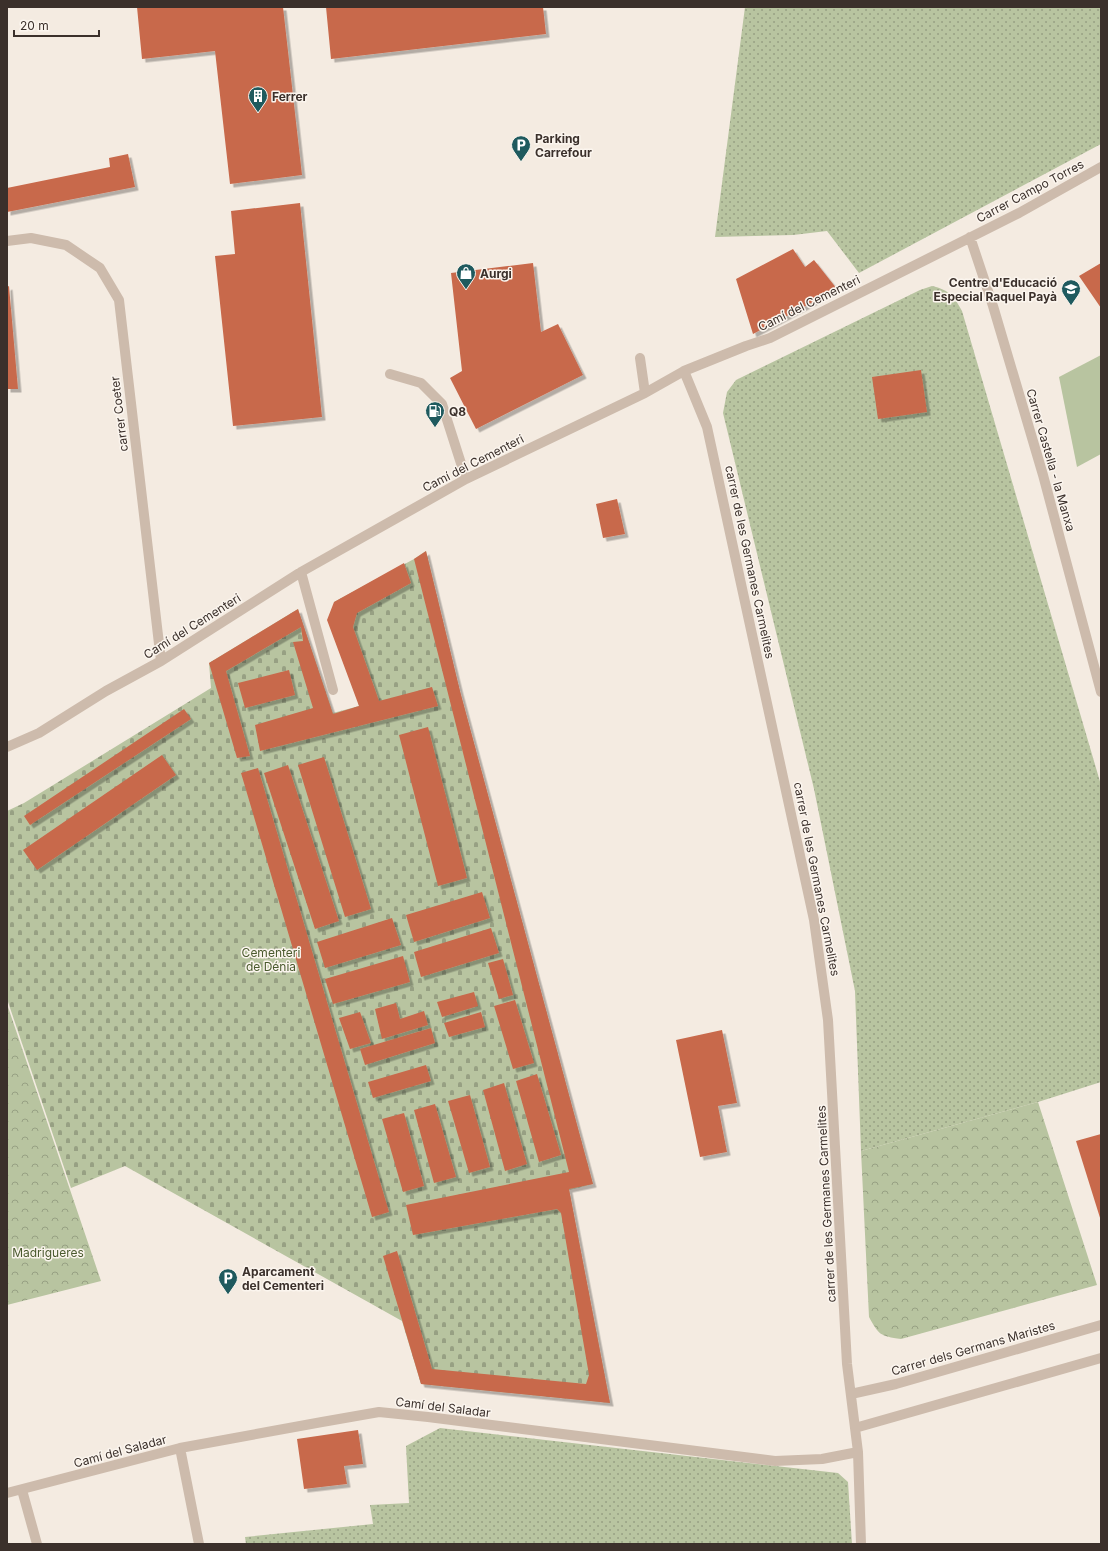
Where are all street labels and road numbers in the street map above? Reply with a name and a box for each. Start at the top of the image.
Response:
street label: Carrer Campo Torres [974,156,1086,226]
street label: Camí del Cementeri [756,272,863,334]
street label: carrer Coeter [107,375,131,453]
street label: Carrer Castella - la Manxa [1023,387,1079,533]
street label: Camí del Cementeri [420,431,526,495]
street label: carrer de les Germanes Carmelites [722,464,778,660]
street label: Camí del Cementeri [141,590,243,662]
street label: carrer de les Germanes Carmelites [791,781,843,977]
street label: carrer de les Germanes Carmelites [813,1105,839,1303]
street label: Carrer dels Germans Maristes [889,1317,1057,1379]
street label: Camí del Saladar [395,1394,492,1420]
street label: Camí del Saladar [72,1431,169,1471]

